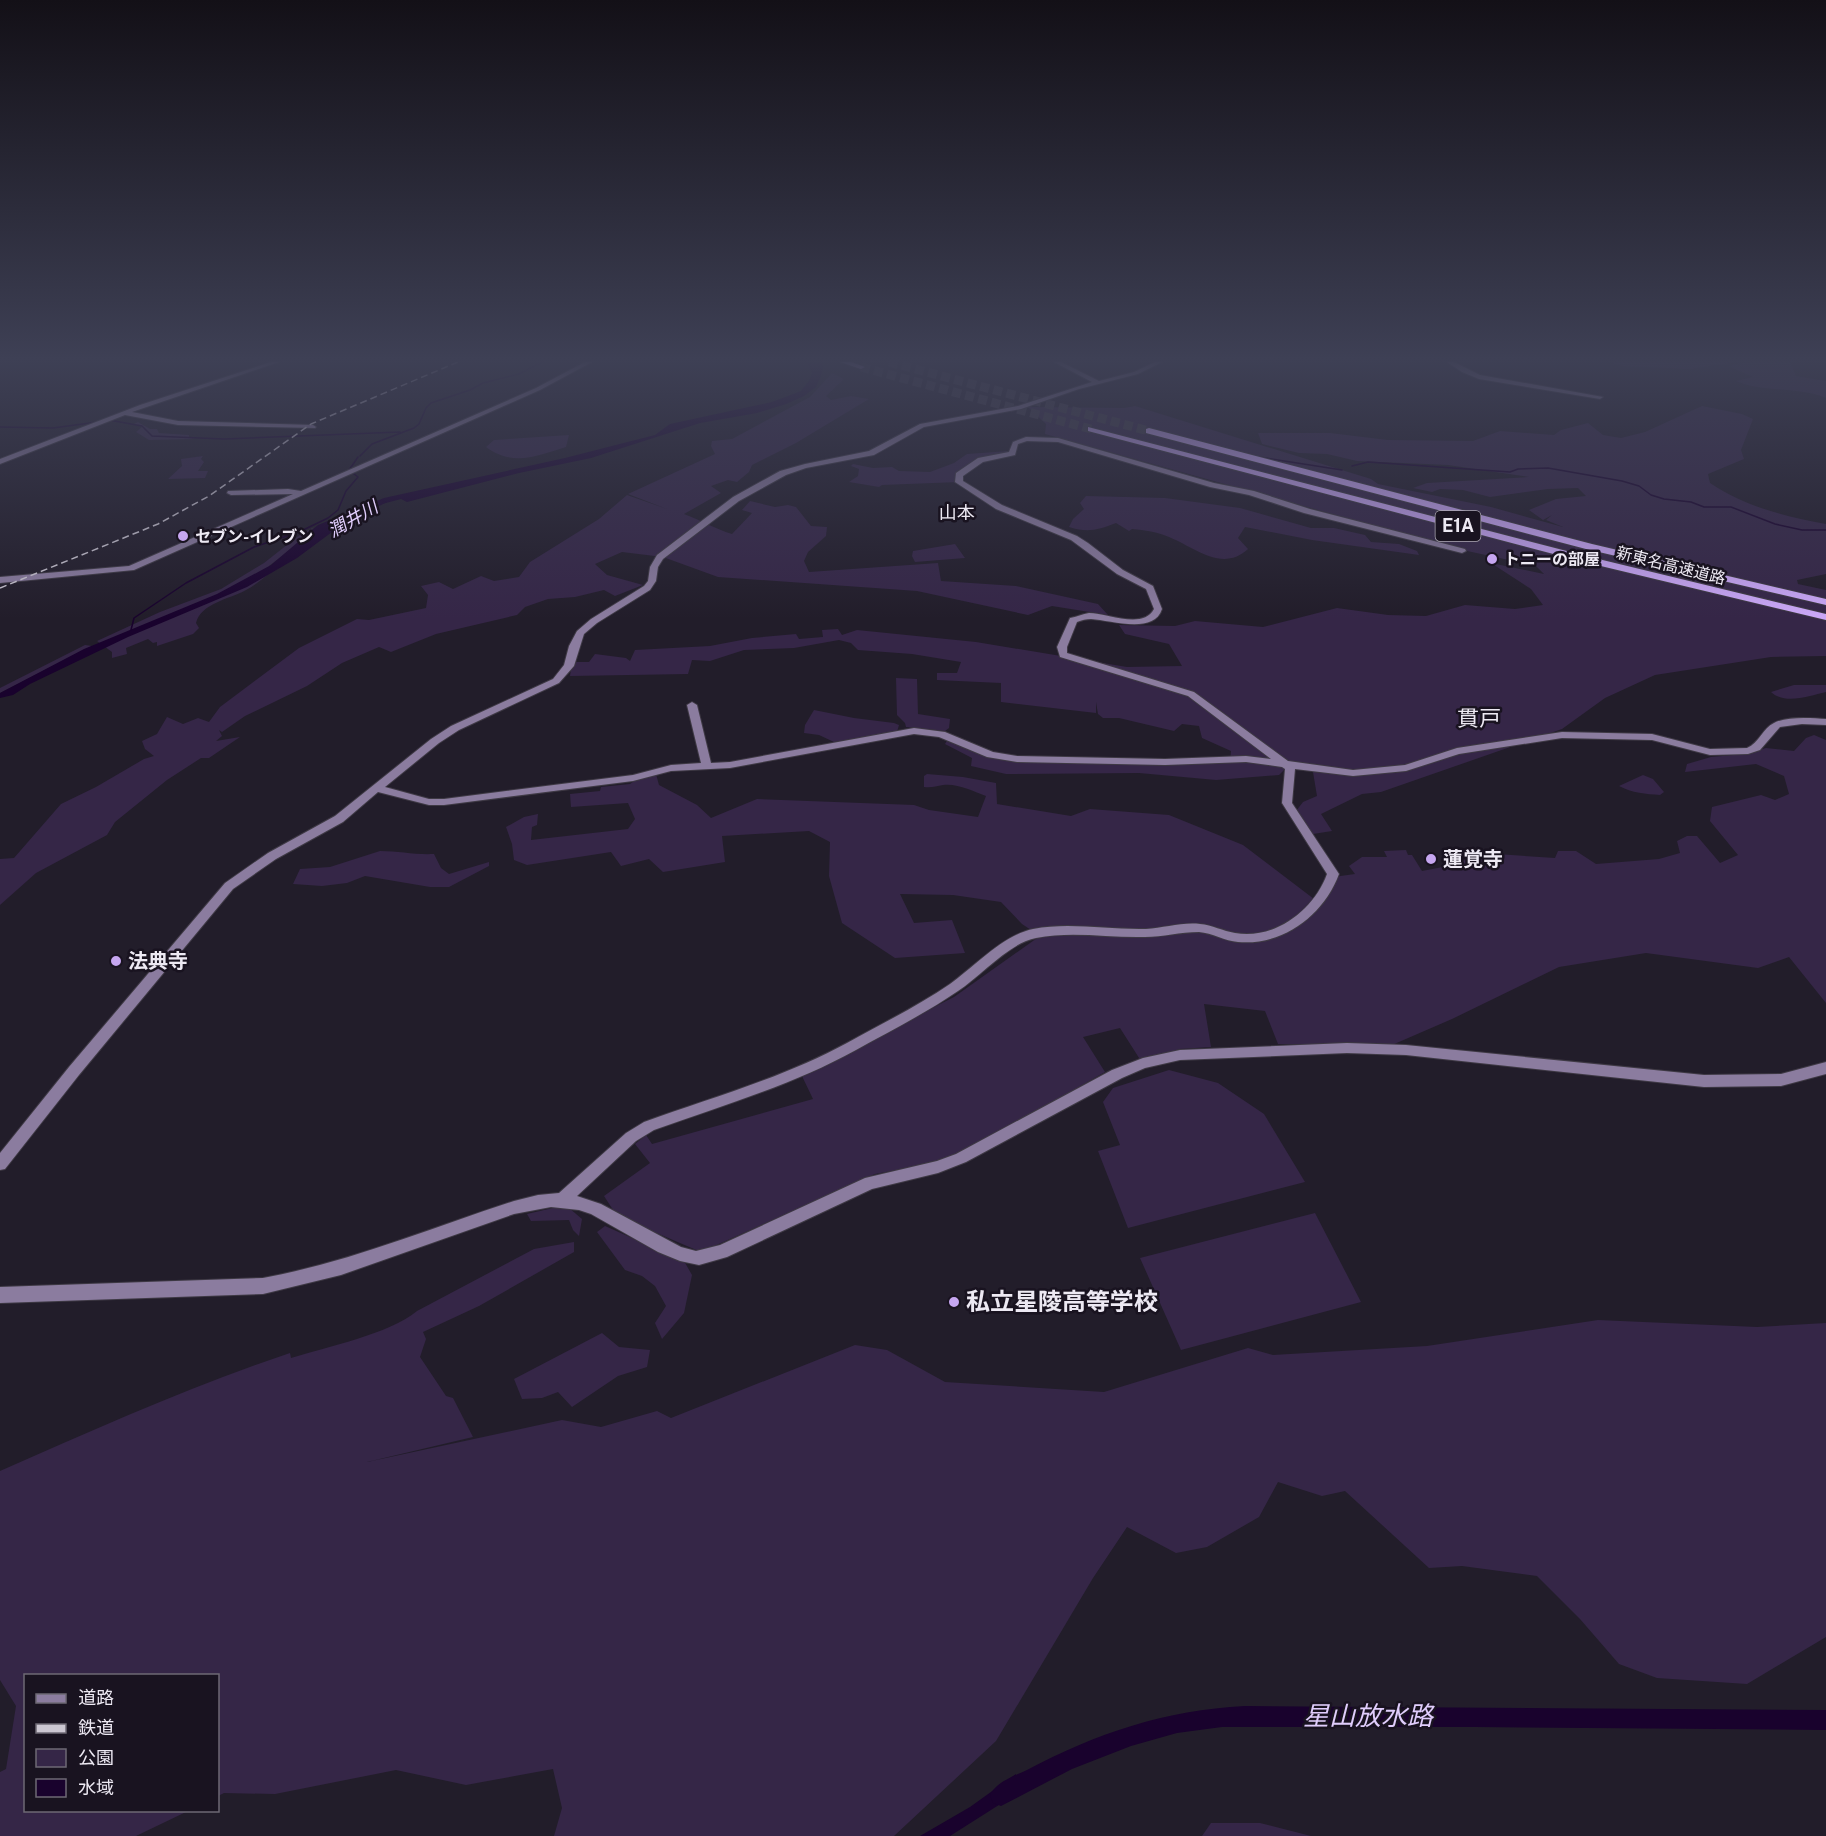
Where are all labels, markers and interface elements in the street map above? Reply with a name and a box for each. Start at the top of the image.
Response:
water label: 潤井川 [324,495,383,541]
district label: 山本 [939,502,975,523]
road number: E1A [1436,511,1480,541]
place label: セブン-イレブン [195,527,313,546]
marker: セブン-イレブン [176,529,190,543]
street label: 新東名高速道路 [1614,543,1728,588]
place label: トニーの部屋 [1504,550,1600,569]
marker: トニーの部屋 [1485,552,1499,566]
district label: 貫戸 [1457,705,1501,731]
place label: 蓮覚寺 [1443,847,1503,871]
marker: 蓮覚寺 [1424,852,1438,866]
place label: 法典寺 [128,949,188,973]
marker: 法典寺 [109,954,123,968]
place label: 私立星陵高等学校 [966,1287,1158,1315]
marker: 私立星陵高等学校 [947,1295,961,1309]
legend [24,1674,219,1812]
text: 道路 [78,1687,114,1708]
water label: 星山放水路 [1303,1700,1435,1731]
text: 鉄道 [78,1717,114,1738]
text: 公園 [78,1747,114,1768]
text: 水域 [78,1777,114,1798]

